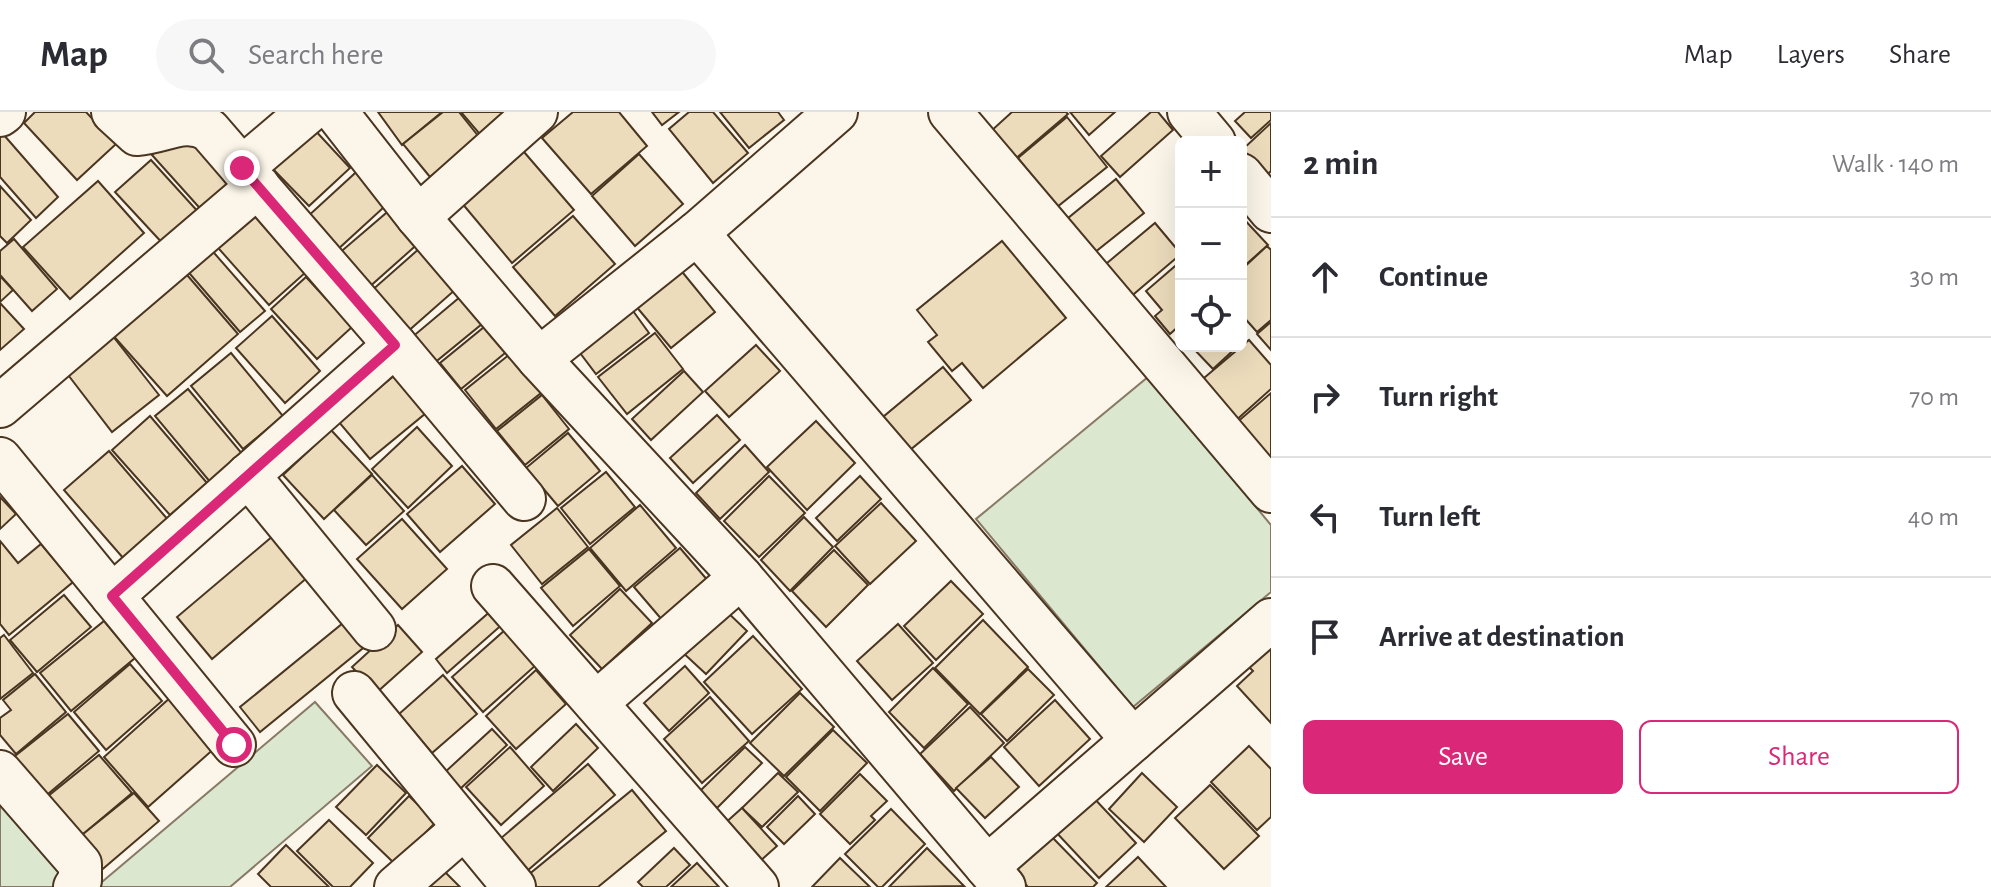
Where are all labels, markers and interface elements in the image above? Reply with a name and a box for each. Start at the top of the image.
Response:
search box [156,19,716,91]
icon: search [184,33,228,77]
text: Map [40,36,108,74]
text: Search here [248,40,384,70]
text: Map [1684,41,1733,69]
text: Layers [1777,41,1845,69]
text: Share [1889,41,1951,69]
map controls [1175,136,1247,352]
button: + [1175,136,1247,208]
text: 2 min [1303,147,1378,181]
route end [224,150,260,186]
text: Walk · 140 m [1832,151,1959,177]
button: − [1175,208,1247,280]
icon: ahead [1303,255,1347,299]
text: Continue [1379,262,1488,292]
text: 30 m [1909,264,1959,290]
button: locate [1175,280,1247,352]
icon: right [1303,375,1347,419]
text: Turn right [1379,382,1498,412]
text: 70 m [1909,384,1959,410]
icon: left [1303,495,1347,539]
text: Turn left [1379,502,1480,532]
text: 40 m [1908,504,1959,530]
icon: arrive [1303,615,1347,659]
text: Arrive at destination [1379,622,1625,652]
button: Save [1303,720,1623,794]
button: Share [1639,720,1959,794]
route start [216,727,252,763]

